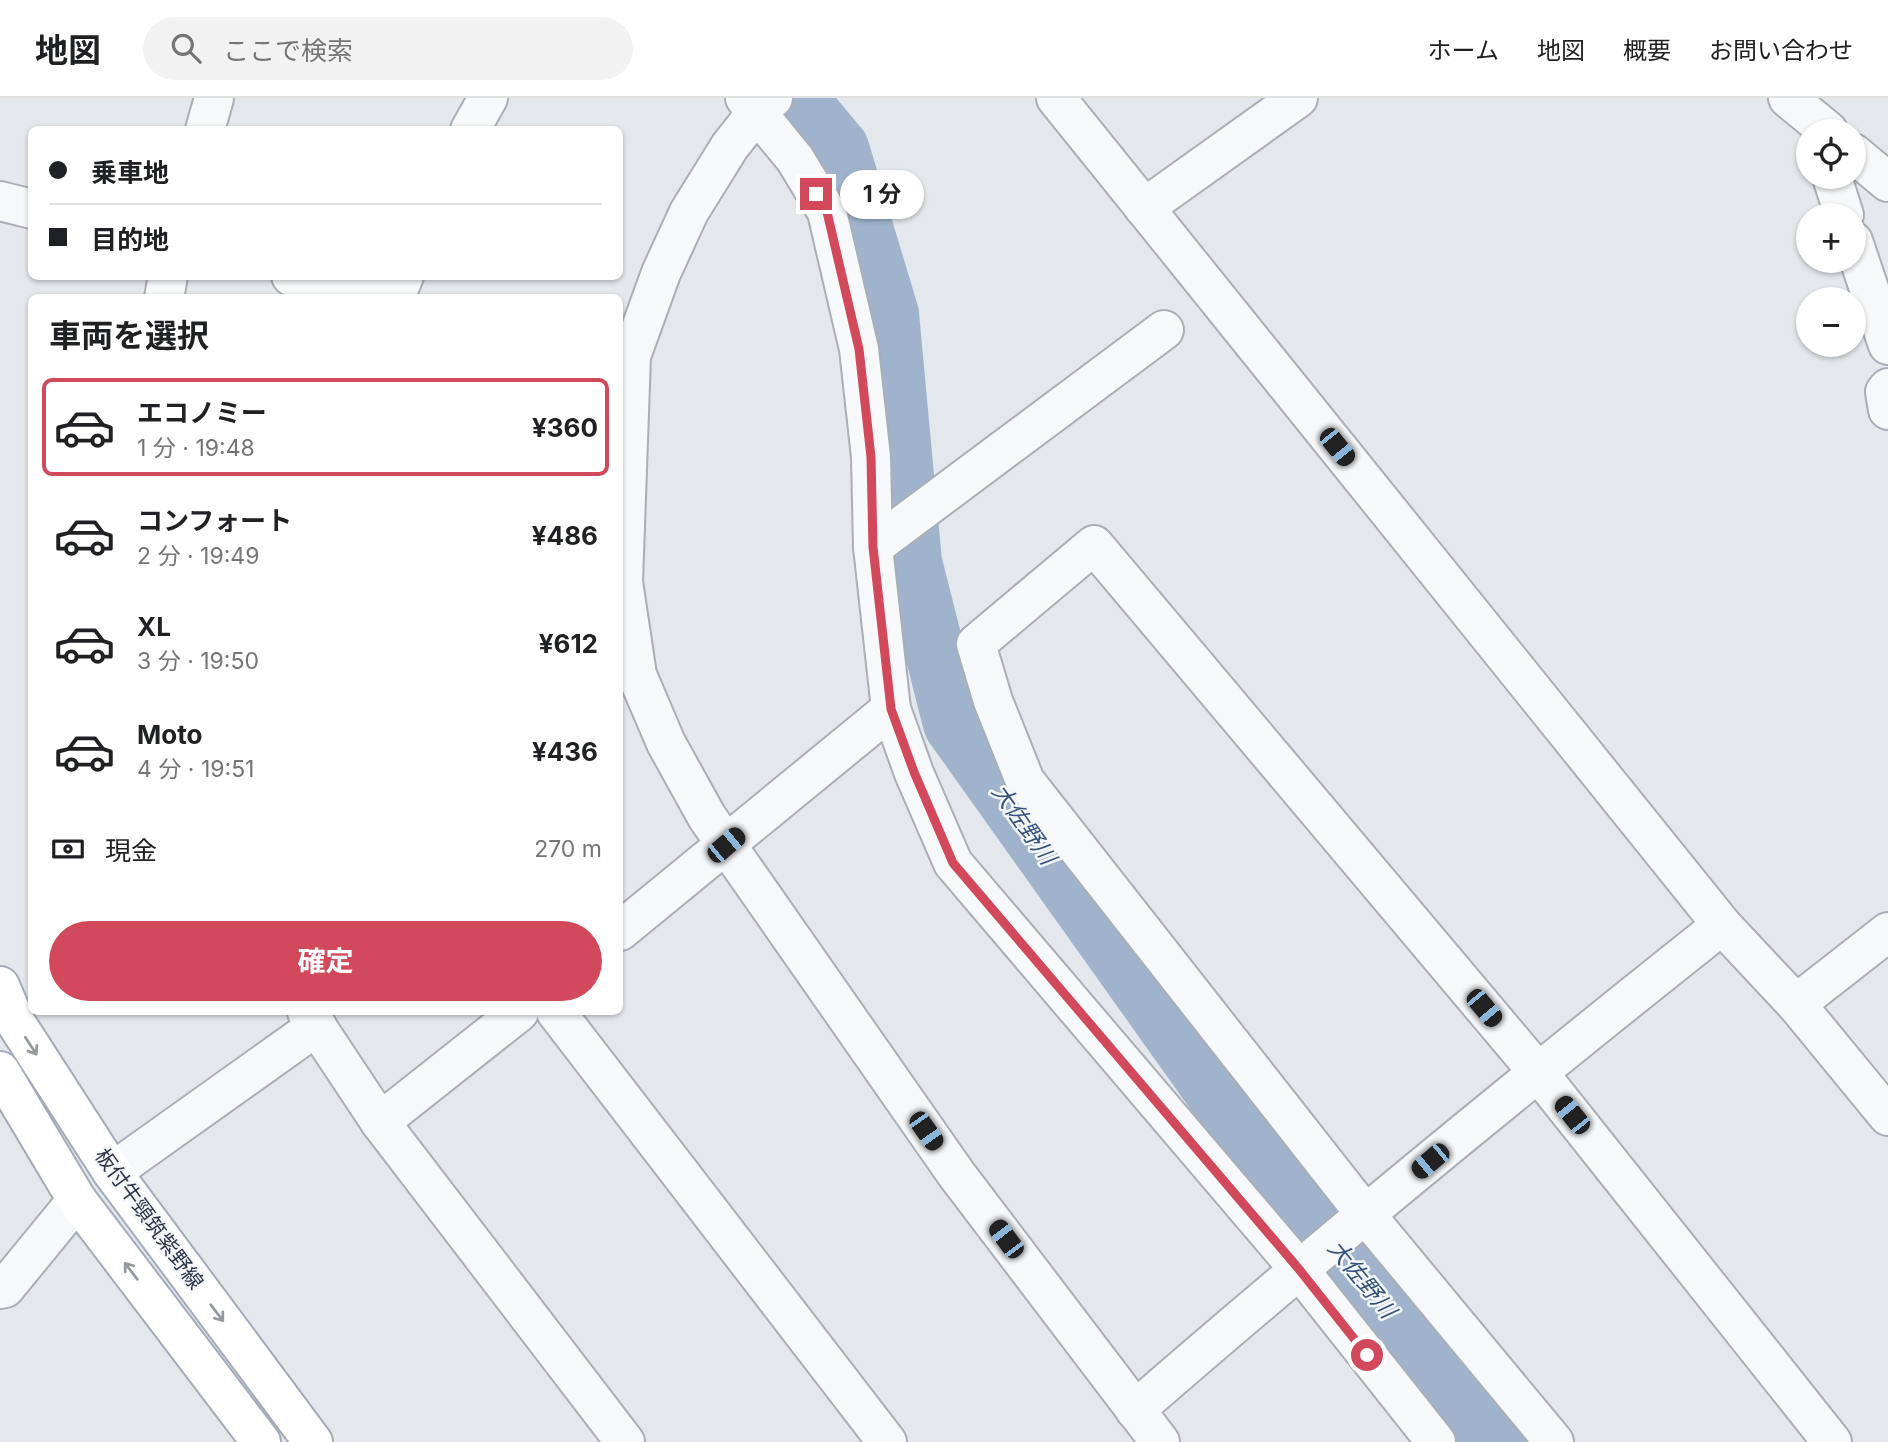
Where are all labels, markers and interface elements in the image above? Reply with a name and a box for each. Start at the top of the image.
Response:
search box [143,17,633,80]
icon: search [167,29,205,67]
text: 地図 [35,30,101,70]
text: ここで検索 [223,35,353,66]
text: ホーム [1428,36,1499,65]
text: 地図 [1537,36,1585,65]
text: 概要 [1623,36,1671,65]
text: お問い合わせ [1709,36,1853,65]
map controls [1796,119,1866,357]
button: locate [1796,119,1866,189]
text: 乗車地 [91,157,169,188]
callout: 1 分 [840,170,924,218]
route end [800,178,832,210]
text: 1 分 [863,180,901,208]
button: + [1796,203,1866,273]
text: 目的地 [91,224,169,255]
button: − [1796,287,1866,357]
text: 車両を選択 [49,316,209,355]
icon: car [53,396,116,459]
text: エコノミー [137,397,267,428]
text: ¥360 [532,412,598,443]
car [1316,424,1359,470]
text: 1 分 · 19:48 [137,434,255,462]
icon: car [53,504,116,567]
text: コンフォート [137,505,292,536]
text: ¥486 [532,520,598,551]
text: 2 分 · 19:49 [137,542,259,570]
text: XL [137,611,171,642]
icon: car [53,612,116,675]
text: ¥612 [539,628,598,659]
text: 3 分 · 19:50 [137,647,259,675]
text: Moto [137,719,202,750]
icon: car [53,720,116,783]
text: ¥436 [532,736,598,767]
text: 4 分 · 19:51 [137,755,254,783]
water label: 大佐野川 [986,778,1064,872]
car [704,823,749,867]
icon: cash [49,830,87,868]
text: 現金 [105,835,157,866]
text: 270 m [534,835,602,863]
button: 確定 [49,921,602,1001]
car [1463,985,1506,1031]
one-way arrow [24,1036,39,1055]
car [1551,1092,1594,1138]
car [906,1108,947,1154]
car [1408,1139,1453,1183]
street label: 板付牛頸筑紫野線 [90,1143,209,1294]
car [985,1216,1028,1262]
water label: 大佐野川 [1322,1234,1404,1326]
one-way arrow [124,1262,139,1280]
one-way arrow [210,1303,224,1322]
route start [1351,1339,1383,1371]

